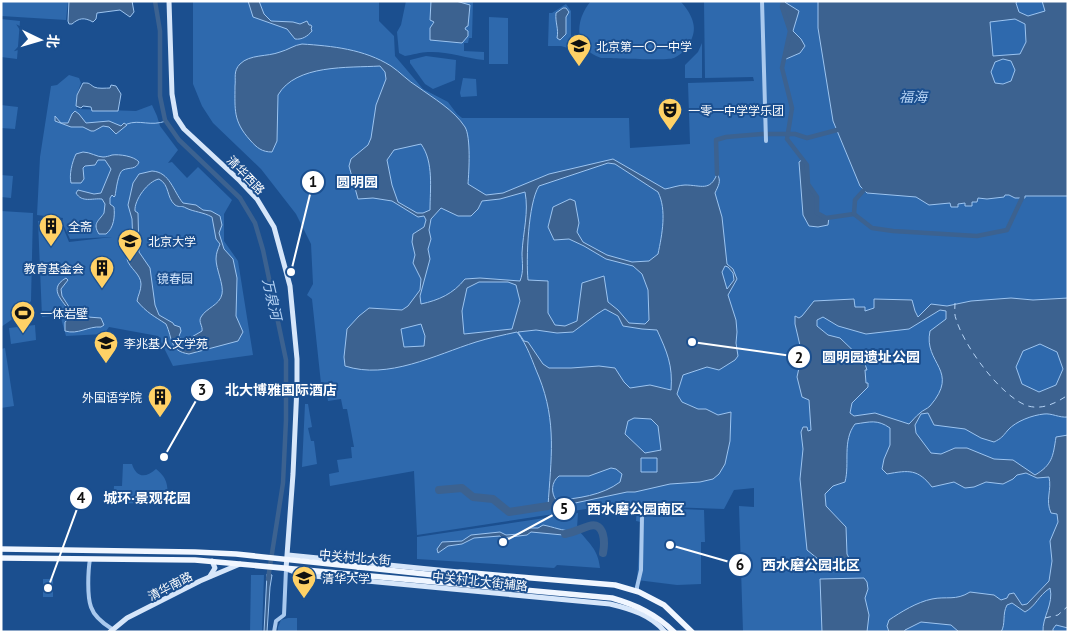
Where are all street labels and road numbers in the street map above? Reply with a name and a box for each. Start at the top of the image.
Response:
street label: 清华西路 [224,153,268,197]
street label: 中关村北大街 [318,546,392,568]
street label: 清华南路 [145,568,195,604]
street label: 中关村北大街辅路 [431,569,529,593]

